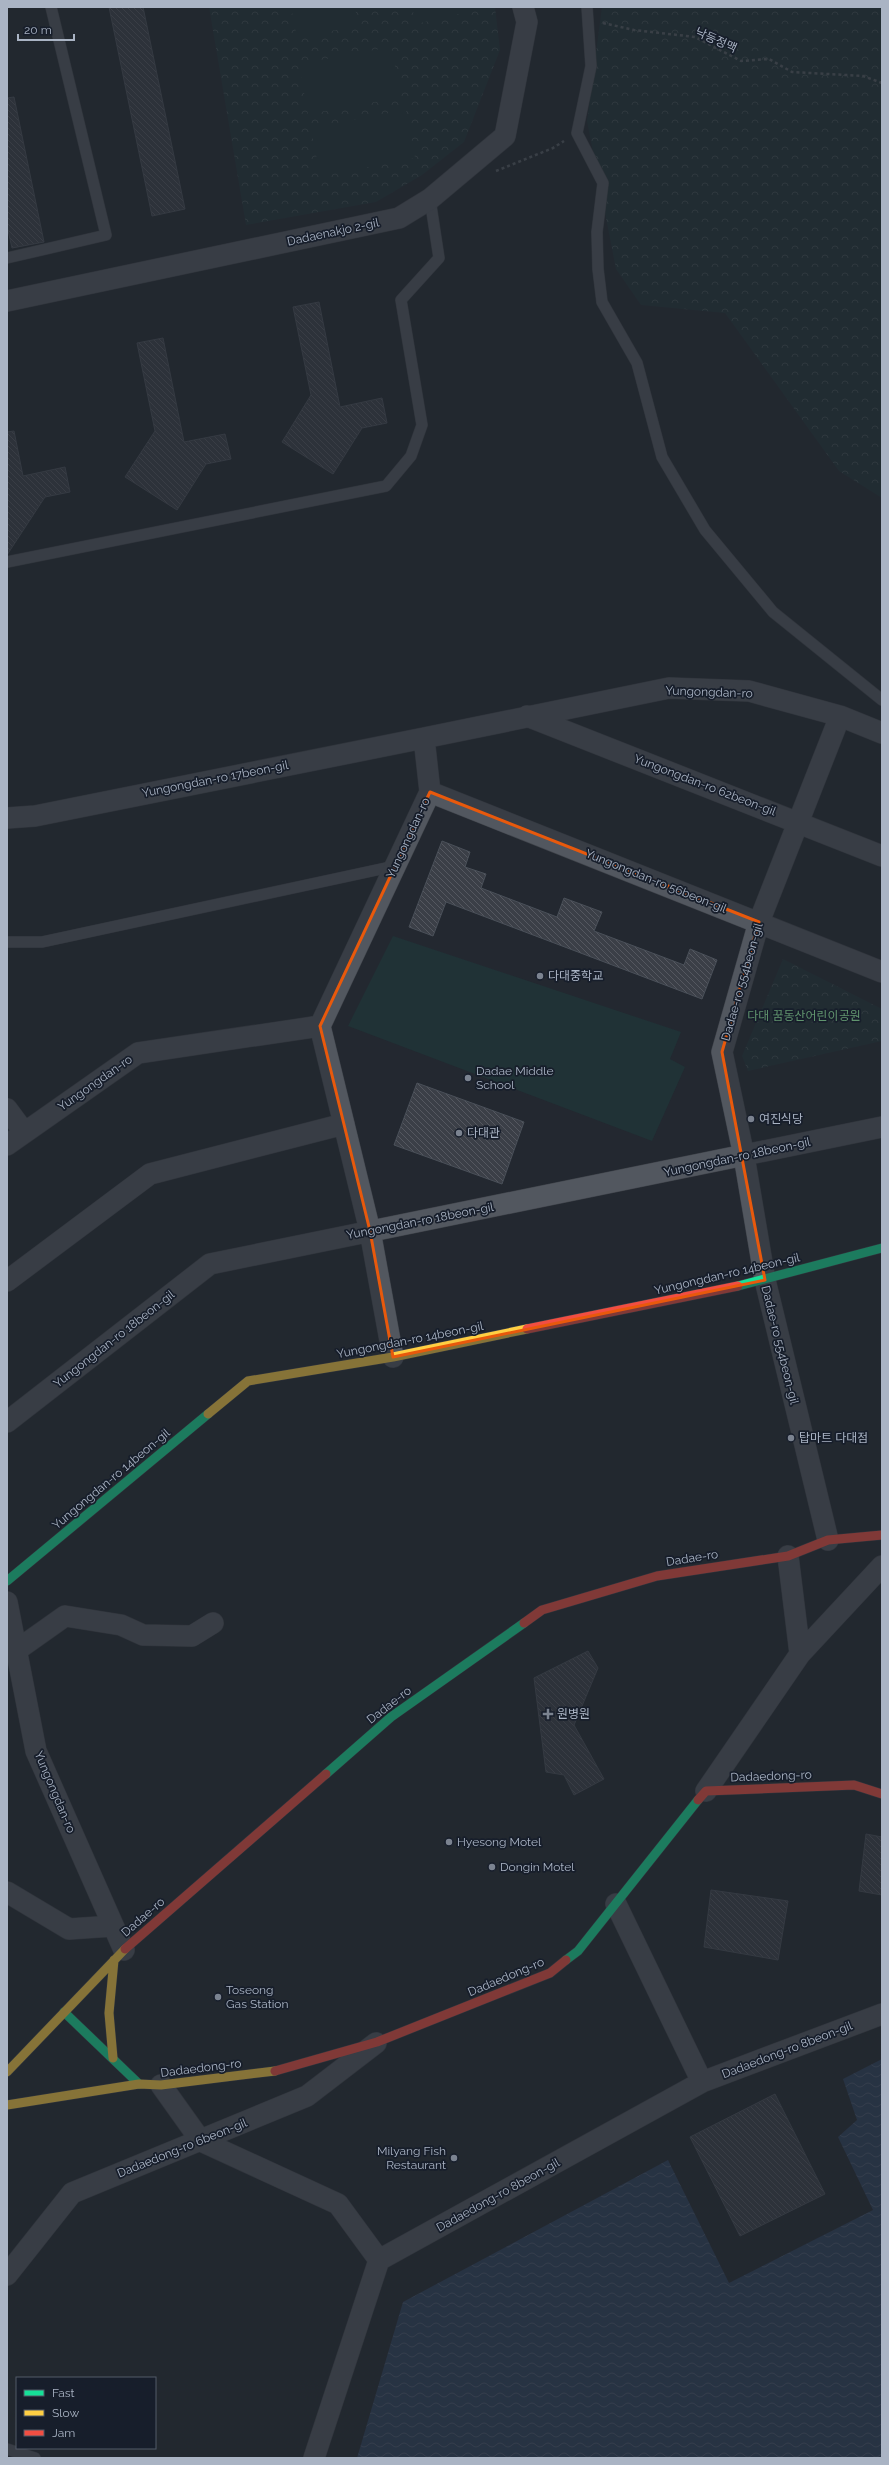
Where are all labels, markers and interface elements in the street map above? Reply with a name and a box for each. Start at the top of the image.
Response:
scale bar [18,16,74,42]
text: 20 m [24,23,52,37]
street label: 낙동정맥 [693,25,739,55]
street label: Dadaenakjo 2-gil [286,215,381,249]
street label: Yungongdan-ro [665,683,753,701]
street label: Yungongdan-ro 62beon-gil [632,751,779,819]
street label: Yungongdan-ro 17beon-gil [141,758,290,800]
street label: Yungongdan-ro [383,795,433,881]
street label: Yungongdan-ro 56beon-gil [583,846,729,916]
street label: Dadae-ro 554beon-gil [718,921,766,1043]
place label: 다대중학교 [548,969,603,983]
marker: 다대중학교 [535,971,545,981]
park label: 다대 꿈동산어린이공원 [747,1009,861,1023]
street label: Yungongdan-ro [55,1052,135,1114]
place label: Dadae Middle School [476,1064,554,1092]
marker: Dadae Middle School [463,1073,473,1083]
place label: 여진식당 [759,1112,803,1126]
marker: 여진식당 [746,1114,756,1124]
place label: 다대관 [467,1126,500,1140]
marker: 다대관 [454,1128,464,1138]
street label: Yungongdan-ro 18beon-gil [662,1134,812,1179]
street label: Yungongdan-ro 18beon-gil [345,1200,496,1242]
street label: Yungongdan-ro 14beon-gil [653,1250,802,1298]
street label: Dadae-ro 554beon-gil [758,1284,802,1407]
street label: Yungongdan-ro 18beon-gil [51,1287,178,1391]
street label: Yungongdan-ro 14beon-gil [335,1319,485,1361]
street label: Yungongdan-ro 14beon-gil [49,1425,173,1532]
place label: 탑마트 다대점 [799,1431,868,1445]
marker: 탑마트 다대점 [786,1433,796,1443]
street label: Dadae-ro [665,1547,719,1569]
street label: Dadae-ro [364,1683,414,1727]
place label: 원병원 [557,1707,590,1721]
marker: 원병원 [542,1708,554,1720]
street label: Yungongdan-ro [31,1749,79,1835]
street label: Dadaedong-ro [730,1768,812,1784]
place label: Hyesong Motel [457,1835,542,1849]
marker: Hyesong Motel [444,1837,454,1847]
place label: Dongin Motel [500,1860,575,1874]
marker: Dongin Motel [487,1862,497,1872]
street label: Dadae-ro [119,1895,167,1939]
street label: Dadaedong-ro [466,1955,546,1999]
place label: Toseong Gas Station [226,1983,288,2011]
marker: Toseong Gas Station [213,1992,223,2002]
street label: Dadaedong-ro 8beon-gil [720,2018,855,2081]
street label: Dadaedong-ro [160,2056,242,2080]
street label: Dadaedong-ro 6beon-gil [115,2115,250,2180]
place label: Milyang Fish Restaurant [377,2144,446,2172]
marker: Milyang Fish Restaurant [449,2153,459,2163]
street label: Dadaedong-ro 8beon-gil [434,2155,563,2235]
legend [16,2377,156,2449]
text: Fast [52,2386,75,2400]
text: Slow [52,2406,79,2420]
text: Jam [52,2426,75,2440]

